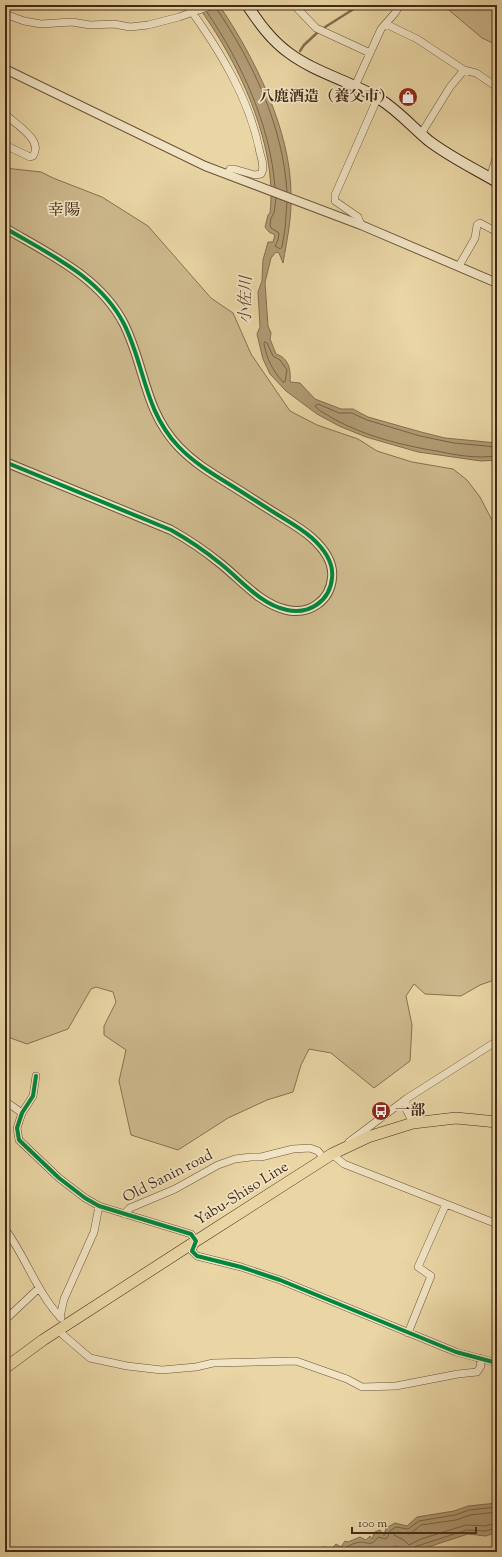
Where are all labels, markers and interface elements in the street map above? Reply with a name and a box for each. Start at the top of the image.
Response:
shop icon: 八鹿酒造（養父市） [397,86,419,108]
place label: 八鹿酒造（養父市） [259,87,394,108]
district label: 幸陽 [48,200,80,223]
water label: 小佐川 [235,274,259,324]
bus stop icon: 一部 [370,1100,392,1122]
place label: 一部 [395,1101,426,1122]
street label: Old Sanin road [119,1145,217,1209]
street label: Yabu-Shiso Line [191,1157,293,1231]
scale bar [352,1509,476,1535]
text: 100 m [358,1515,387,1533]

